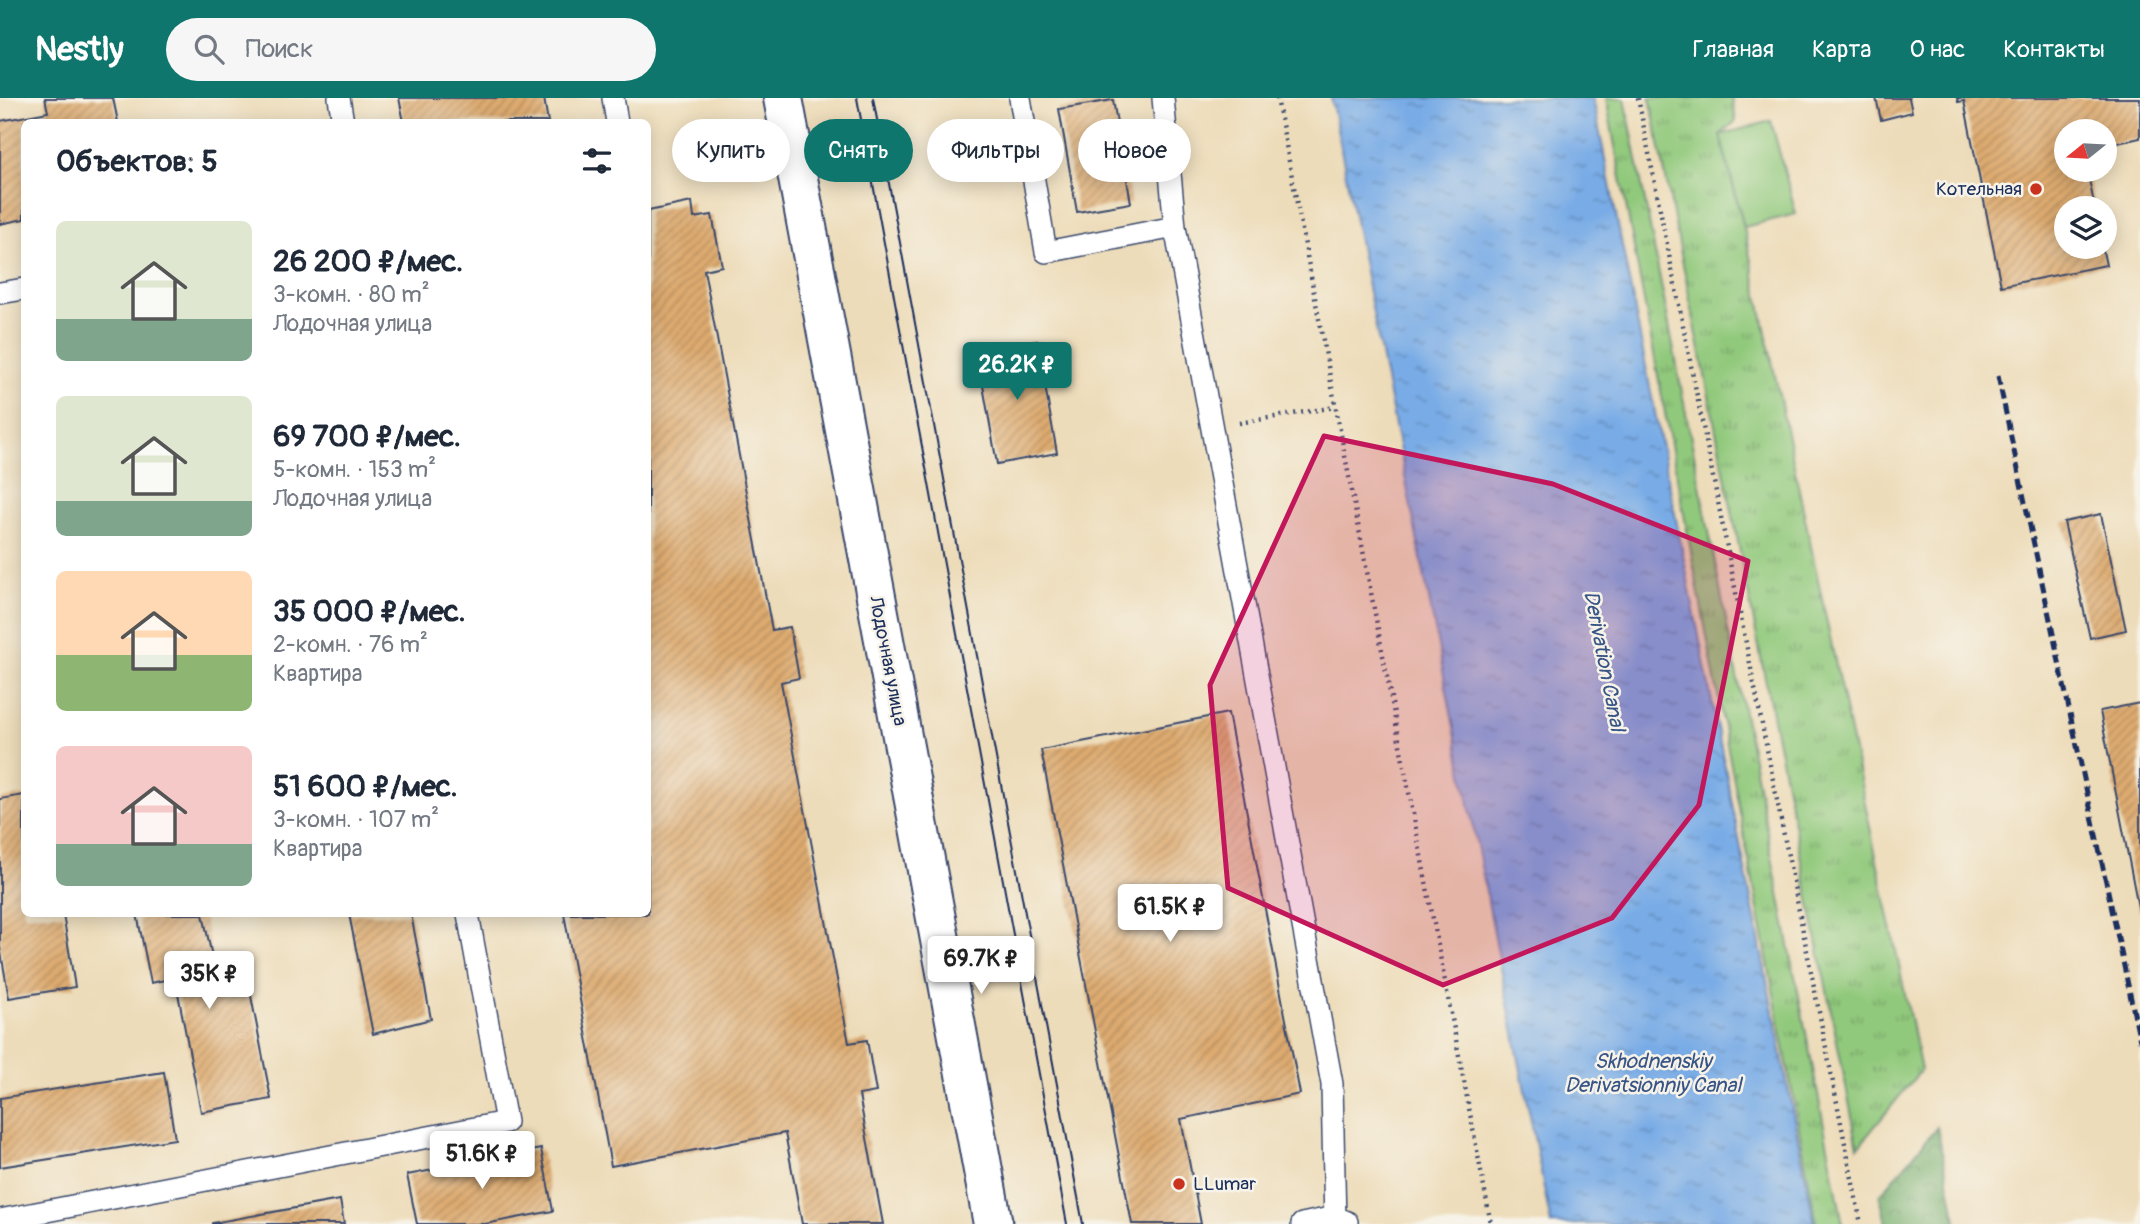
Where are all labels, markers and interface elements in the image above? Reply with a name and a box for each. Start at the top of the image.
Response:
search box [166,18,656,81]
text: Nestly [35,29,124,70]
icon: search [190,30,228,68]
text: Поиск [246,33,313,65]
text: Главная [1693,35,1774,64]
text: Карта [1812,35,1872,64]
text: О нас [1910,35,1965,64]
text: Контакты [2003,35,2105,64]
chip: Купить [672,119,790,182]
chip: Снять [804,119,913,182]
chip: Фильтры [927,119,1064,182]
chip: Новое [1078,119,1191,182]
north arrow [2054,119,2118,182]
map controls [2054,119,2117,259]
icon: filters [578,142,616,180]
text: Объектов: 5 [56,143,218,180]
place label: Котельная [1936,177,2022,201]
marker: Котельная [2028,181,2044,197]
button: layers [2054,196,2117,259]
text: 26 200 ₽/мес. [273,243,463,280]
icon: home [112,249,196,333]
text: 3-комн. · 80 m² [273,280,430,309]
text: Лодочная улица [273,309,432,338]
pin: 26.2K ₽ [952,342,1082,402]
text: 26.2K ₽ [979,350,1055,379]
text: 69 700 ₽/мес. [273,418,461,455]
icon: home [112,424,196,508]
text: 5-комн. · 153 m² [273,455,436,484]
text: Лодочная улица [273,484,432,513]
water label: Derivation Canal [1577,589,1631,735]
text: 35 000 ₽/мес. [273,593,466,630]
street label: Лодочная улица [863,593,912,728]
icon: home [112,599,196,683]
text: 2-комн. · 76 m² [273,630,428,659]
text: Квартира [273,659,362,688]
text: 51 600 ₽/мес. [273,768,458,805]
icon: home [112,774,196,858]
text: 3-комн. · 107 m² [273,805,439,834]
text: Квартира [273,834,362,863]
pin: 61.5K ₽ [1105,884,1235,944]
text: 61.5K ₽ [1134,892,1206,921]
pin: 69.7K ₽ [916,936,1046,996]
text: 69.7K ₽ [943,944,1019,973]
pin: 35K ₽ [160,951,258,1011]
text: 35K ₽ [180,959,238,988]
water label: Skhodnenskiy Derivatsionniy Canal [1565,1048,1743,1099]
pin: 51.6K ₽ [417,1132,547,1191]
text: 51.6K ₽ [446,1139,518,1168]
place label: LLumar [1193,1172,1256,1196]
marker: LLumar [1171,1176,1187,1192]

